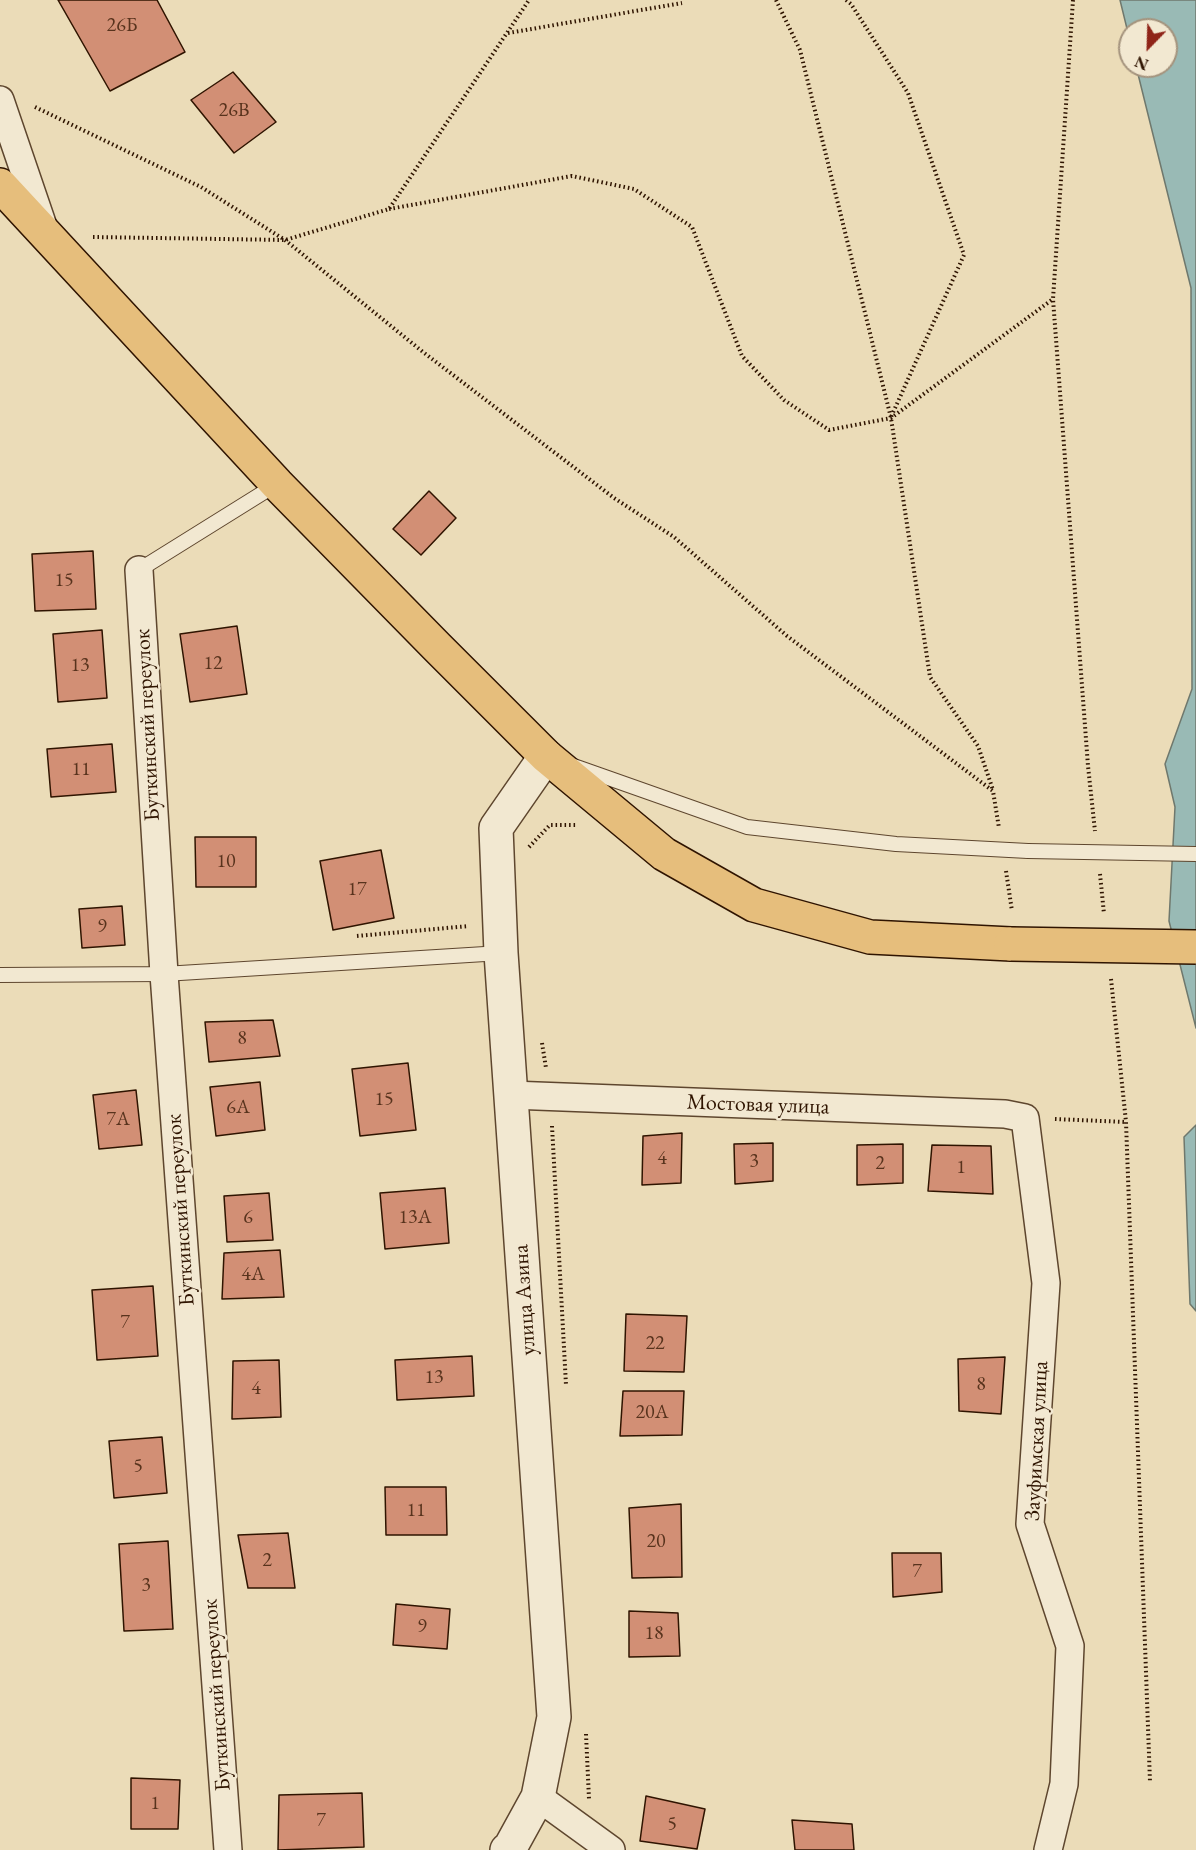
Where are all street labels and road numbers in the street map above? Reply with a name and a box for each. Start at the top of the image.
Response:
street label: Буткинский переулок [130,628,166,822]
street label: Мостовая улица [686,1089,830,1121]
street label: Буткинский переулок [161,1113,201,1307]
street label: улица Азина [508,1244,542,1356]
street label: Зауфимская улица [1020,1360,1054,1522]
street label: Буткинский переулок [197,1598,237,1792]

